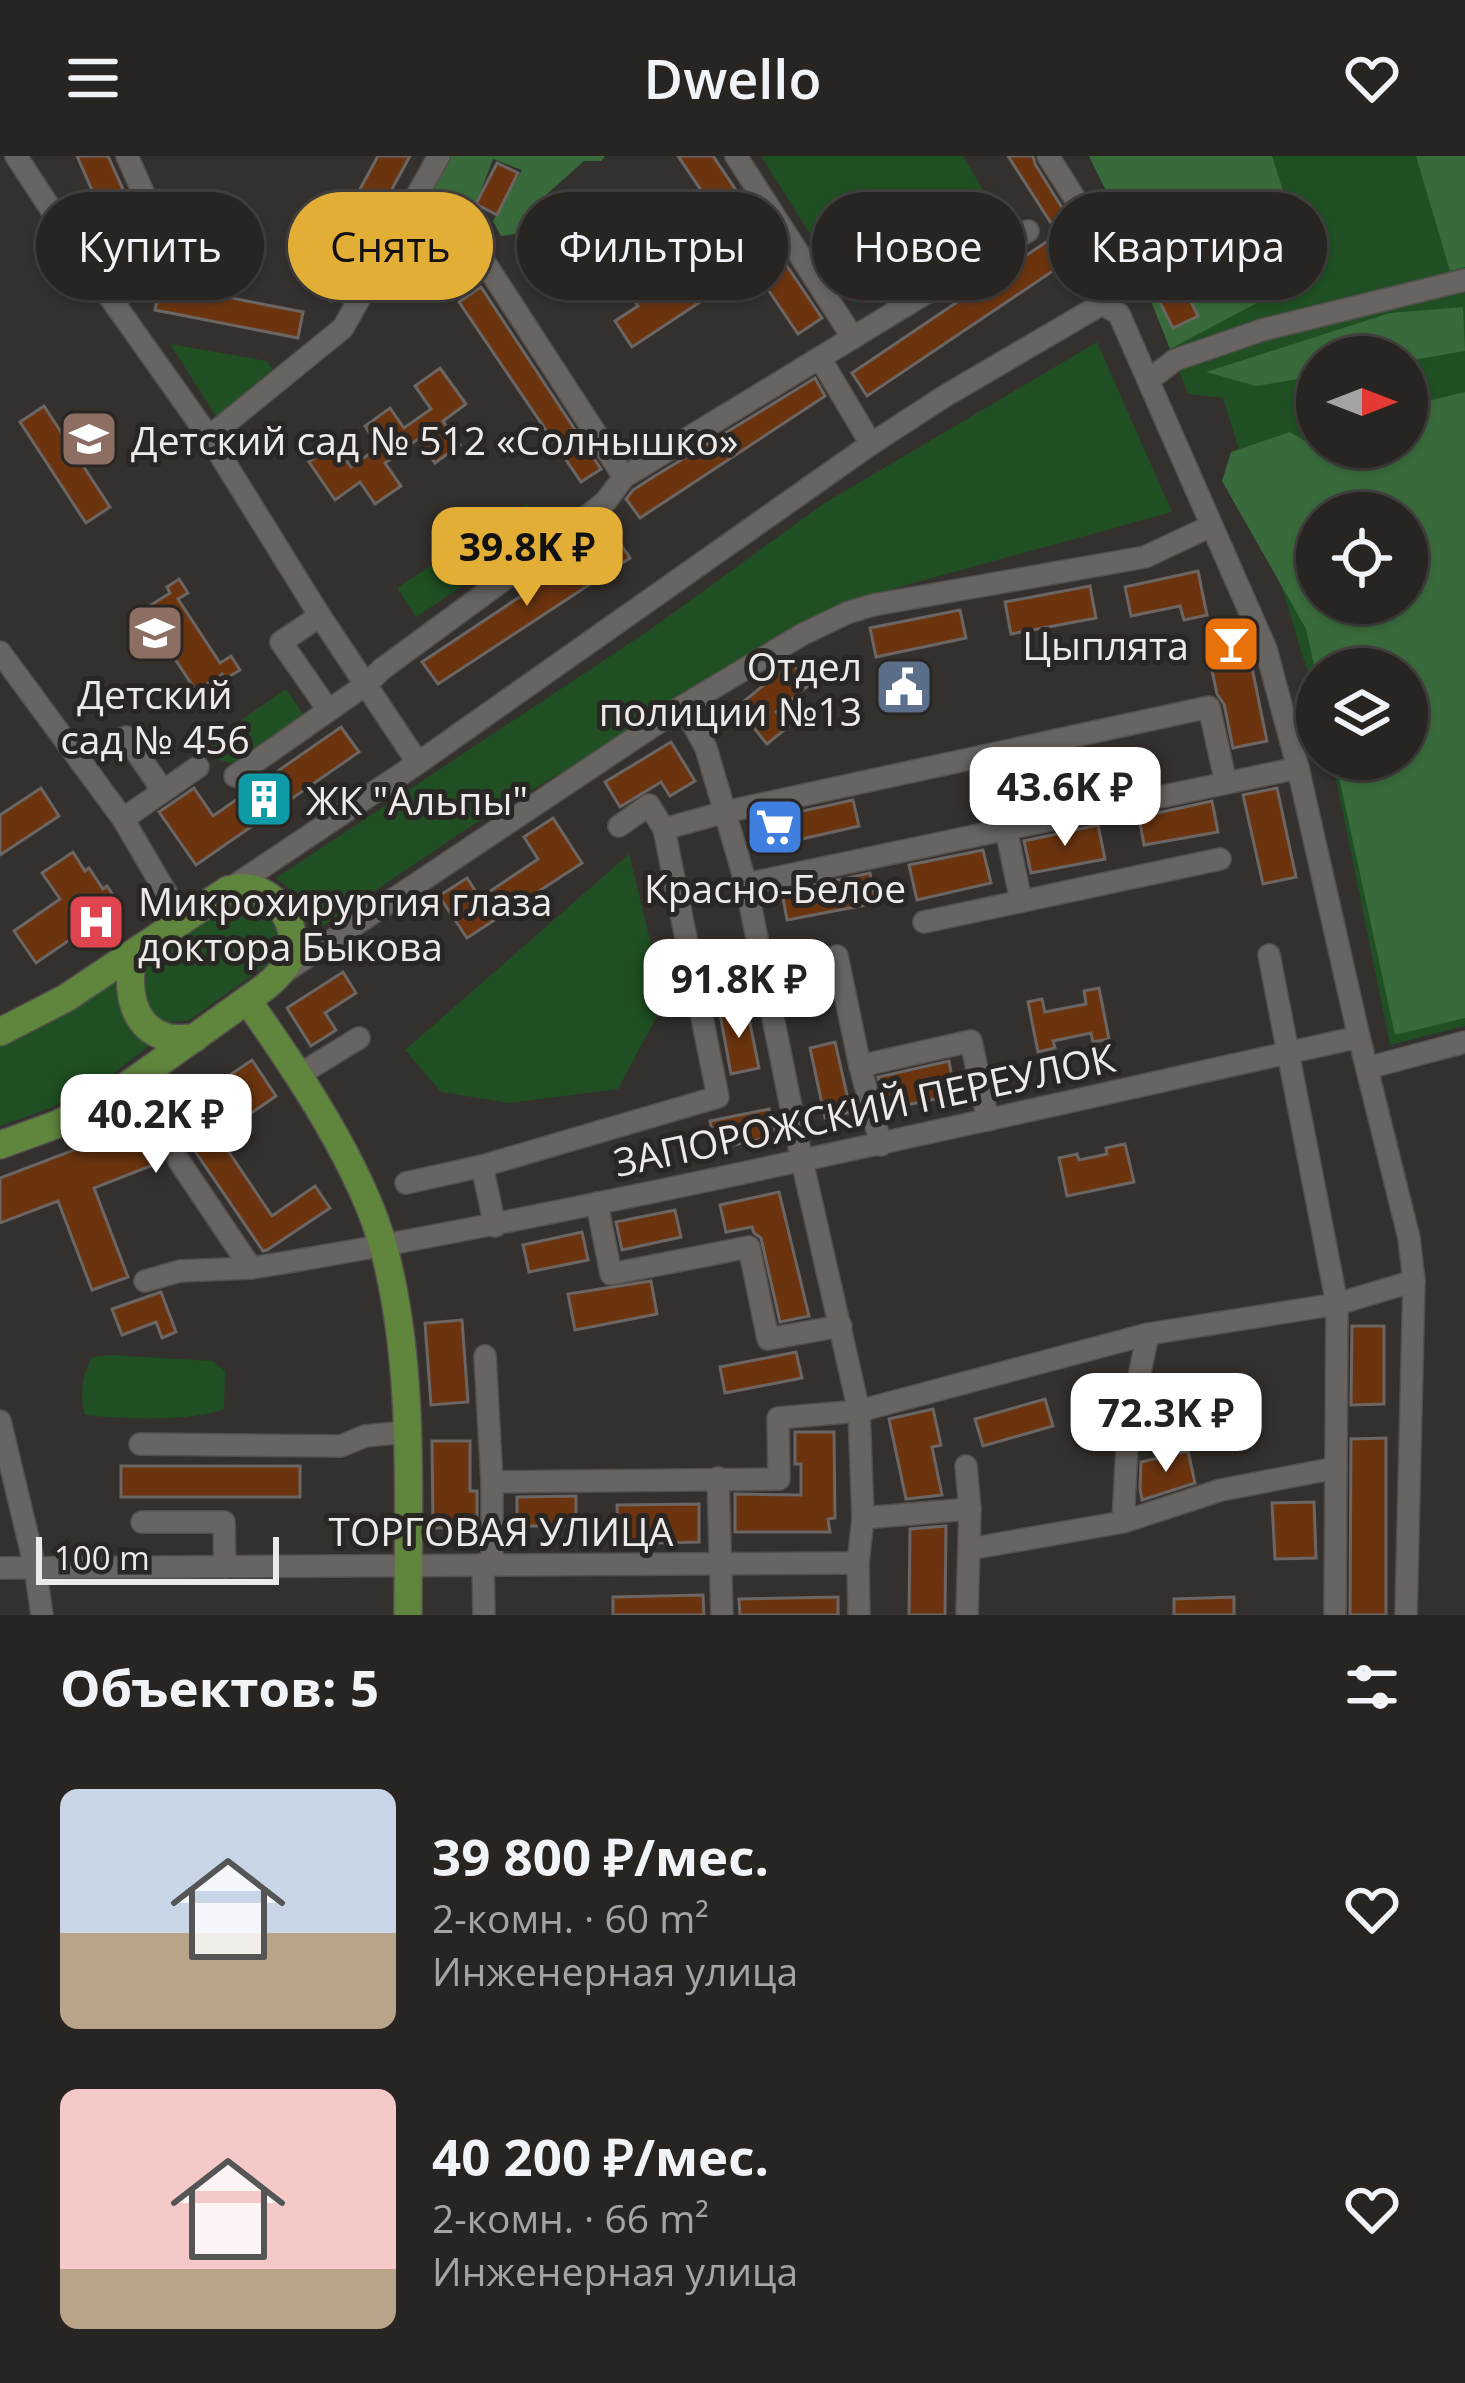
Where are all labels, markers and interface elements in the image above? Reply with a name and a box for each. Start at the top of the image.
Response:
text: Dwello [644,41,821,115]
icon: menu [60,45,126,111]
icon: heart [1339,45,1405,111]
chip: Купить [36,192,264,300]
chip: Снять [288,192,493,300]
chip: Фильтры [517,192,788,300]
chip: Новое [812,192,1025,300]
chip: Квартира [1049,192,1327,300]
north arrow [1296,336,1428,468]
map controls [1296,336,1428,780]
school or university icon: Детский сад № 512 «Солнышко» [58,408,120,470]
place label: Детский сад № 512 «Солнышко» [131,413,738,466]
button: locate [1296,492,1428,624]
pin: 39.8K ₽ [416,507,638,609]
text: 39.8K ₽ [459,519,595,572]
school or university icon: Детский сад № 456 [124,602,186,664]
bar icon: Цыплята [1200,613,1262,675]
place label: Цыплята [1022,618,1189,671]
place label: Отдел полиции №13 [599,639,862,737]
button: layers [1296,648,1428,780]
public building icon: Отдел полиции №13 [873,656,935,718]
place label: Детский сад № 456 [60,667,250,765]
pin: 43.6K ₽ [954,747,1176,849]
text: 43.6K ₽ [997,759,1133,812]
building icon: ЖК "Альпы" [233,768,295,830]
place label: ЖК "Альпы" [306,773,528,826]
supermarket icon: Красно-Белое [744,796,806,858]
place label: Красно-Белое [644,861,906,914]
place label: Микрохирургия глаза доктора Быкова [138,874,552,972]
hospital icon: Микрохирургия глаза доктора Быкова [65,891,127,953]
pin: 91.8K ₽ [628,939,850,1041]
text: 91.8K ₽ [671,951,807,1004]
street label: ЗАПОРОЖСКИЙ ПЕРЕУЛОК [608,1030,1120,1188]
pin: 40.2K ₽ [45,1074,267,1176]
text: 40.2K ₽ [88,1086,224,1139]
pin: 72.3K ₽ [1055,1373,1277,1475]
text: 72.3K ₽ [1098,1385,1234,1438]
street label: ТОРГОВАЯ УЛИЦА [328,1504,674,1557]
scale bar [36,1531,279,1584]
text: 100 m [54,1535,150,1580]
text: Объектов: 5 [60,1652,379,1722]
icon: filters [1339,1654,1405,1720]
text: 39 800 ₽/мес. [432,1821,769,1891]
icon: home [156,1837,300,1981]
icon: heart [1339,1876,1405,1942]
text: 2-комн. · 60 m² [432,1891,709,1944]
text: Инженерная улица [432,1944,798,1997]
text: 40 200 ₽/мес. [432,2121,769,2191]
icon: home [156,2137,300,2281]
icon: heart [1339,2176,1405,2242]
text: 2-комн. · 66 m² [432,2191,709,2244]
text: Инженерная улица [432,2244,798,2297]

